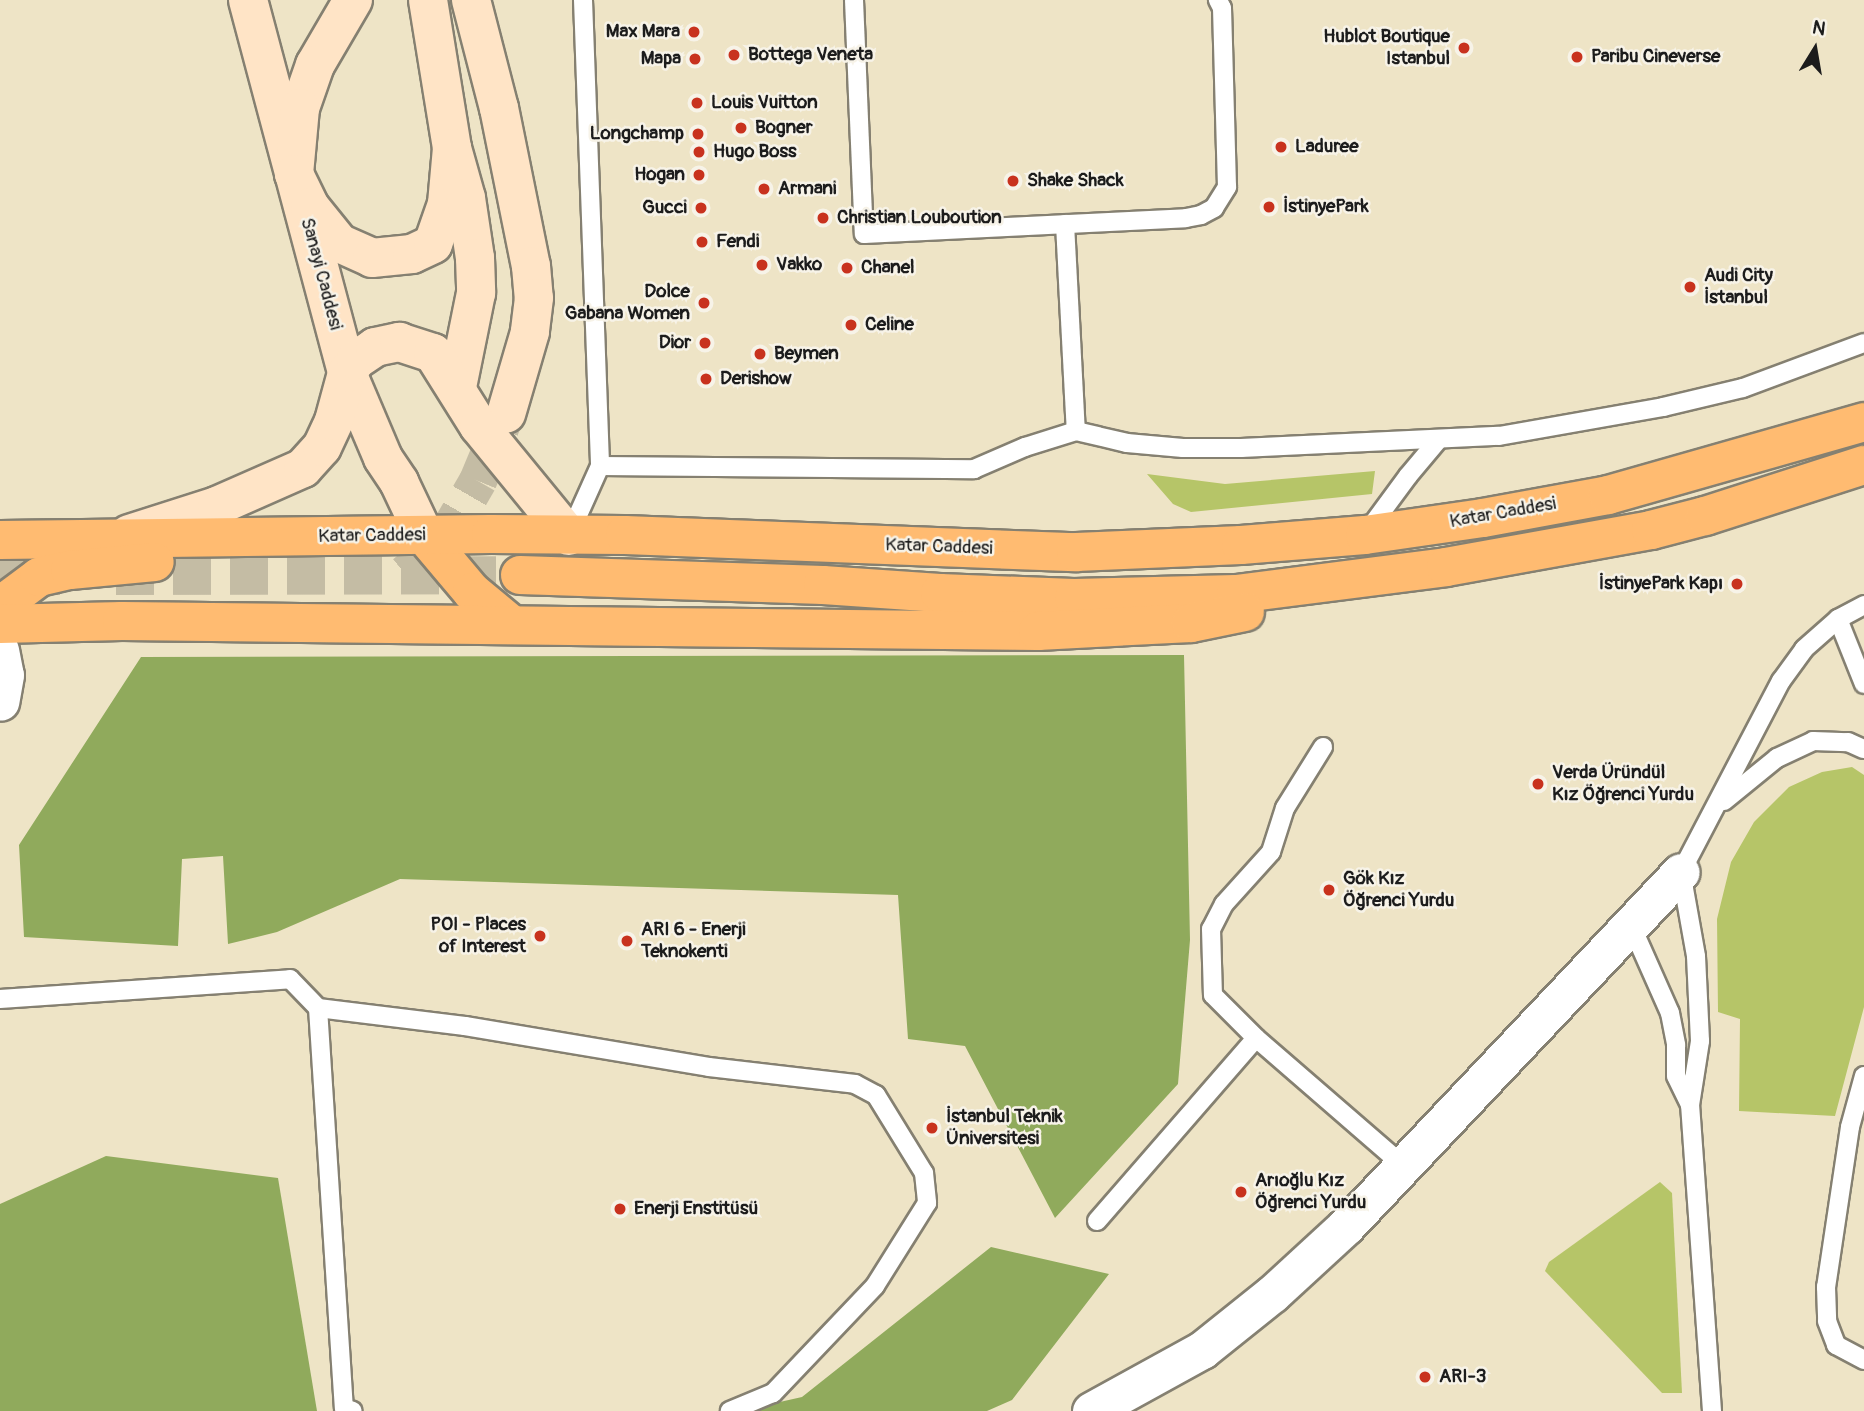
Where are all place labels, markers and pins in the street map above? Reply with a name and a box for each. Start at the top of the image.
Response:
place label: Max Mara [606,21,680,43]
marker: Max Mara [686,24,702,40]
place label: Hublot Boutique Istanbul [1323,26,1450,70]
marker: Hublot Boutique Istanbul [1456,40,1472,56]
place label: Bottega Veneta [748,44,873,66]
place label: Paribu Cineverse [1591,46,1720,68]
marker: Bottega Veneta [726,47,742,63]
place label: Mapa [641,48,681,70]
marker: Paribu Cineverse [1569,49,1585,65]
marker: Mapa [687,51,703,67]
place label: Louis Vuitton [711,92,818,114]
marker: Louis Vuitton [689,95,705,111]
place label: Bogner [755,117,812,139]
marker: Bogner [733,120,749,136]
place label: Longchamp [590,123,684,145]
marker: Longchamp [690,126,706,142]
place label: Laduree [1295,136,1359,158]
marker: Laduree [1273,139,1289,155]
place label: Hugo Boss [713,141,796,163]
marker: Hugo Boss [691,144,707,160]
place label: Hogan [634,164,685,186]
marker: Hogan [691,167,707,183]
place label: Shake Shack [1027,170,1124,192]
marker: Shake Shack [1005,173,1021,189]
place label: Armani [778,178,836,200]
marker: Armani [756,181,772,197]
place label: İstinyePark [1283,196,1369,218]
place label: Gucci [642,197,687,219]
marker: İstinyePark [1261,199,1277,215]
marker: Gucci [693,200,709,216]
place label: Christian Louboution [837,207,1002,229]
marker: Christian Louboution [815,210,831,226]
place label: Fendi [716,231,759,253]
marker: Fendi [694,234,710,250]
place label: Vakko [776,254,822,276]
marker: Vakko [754,257,770,273]
place label: Chanel [861,257,915,279]
marker: Chanel [839,260,855,276]
place label: Audi City İstanbul [1704,265,1773,309]
marker: Audi City İstanbul [1682,279,1698,295]
place label: Dolce Gabana Women [565,281,690,325]
marker: Dolce Gabana Women [696,295,712,311]
place label: Celine [865,314,914,336]
marker: Celine [843,317,859,333]
place label: Dior [659,332,691,354]
marker: Dior [697,335,713,351]
place label: Beymen [774,343,839,365]
marker: Beymen [752,346,768,362]
place label: Derishow [720,368,792,390]
marker: Derishow [698,371,714,387]
place label: İstinyePark Kapı [1599,573,1723,595]
marker: İstinyePark Kapı [1729,576,1745,592]
place label: Verda Üründül Kız Öğrenci Yurdu [1552,762,1694,806]
marker: Verda Üründül Kız Öğrenci Yurdu [1530,776,1546,792]
place label: Gök Kız Öğrenci Yurdu [1343,868,1454,912]
marker: Gök Kız Öğrenci Yurdu [1321,882,1337,898]
place label: POI - Places of Interest [430,914,526,958]
place label: ARI 6 - Enerji Teknokenti [641,919,746,963]
marker: POI - Places of Interest [532,928,548,944]
marker: ARI 6 - Enerji Teknokenti [619,933,635,949]
place label: İstanbul Teknik Üniversitesi [946,1106,1063,1150]
marker: İstanbul Teknik Üniversitesi [924,1120,940,1136]
place label: Arıoğlu Kız Öğrenci Yurdu [1255,1170,1366,1214]
marker: Arıoğlu Kız Öğrenci Yurdu [1233,1184,1249,1200]
place label: Enerji Enstitüsü [634,1198,758,1220]
marker: Enerji Enstitüsü [612,1201,628,1217]
place label: ARI-3 [1439,1366,1486,1388]
marker: ARI-3 [1417,1369,1433,1385]

